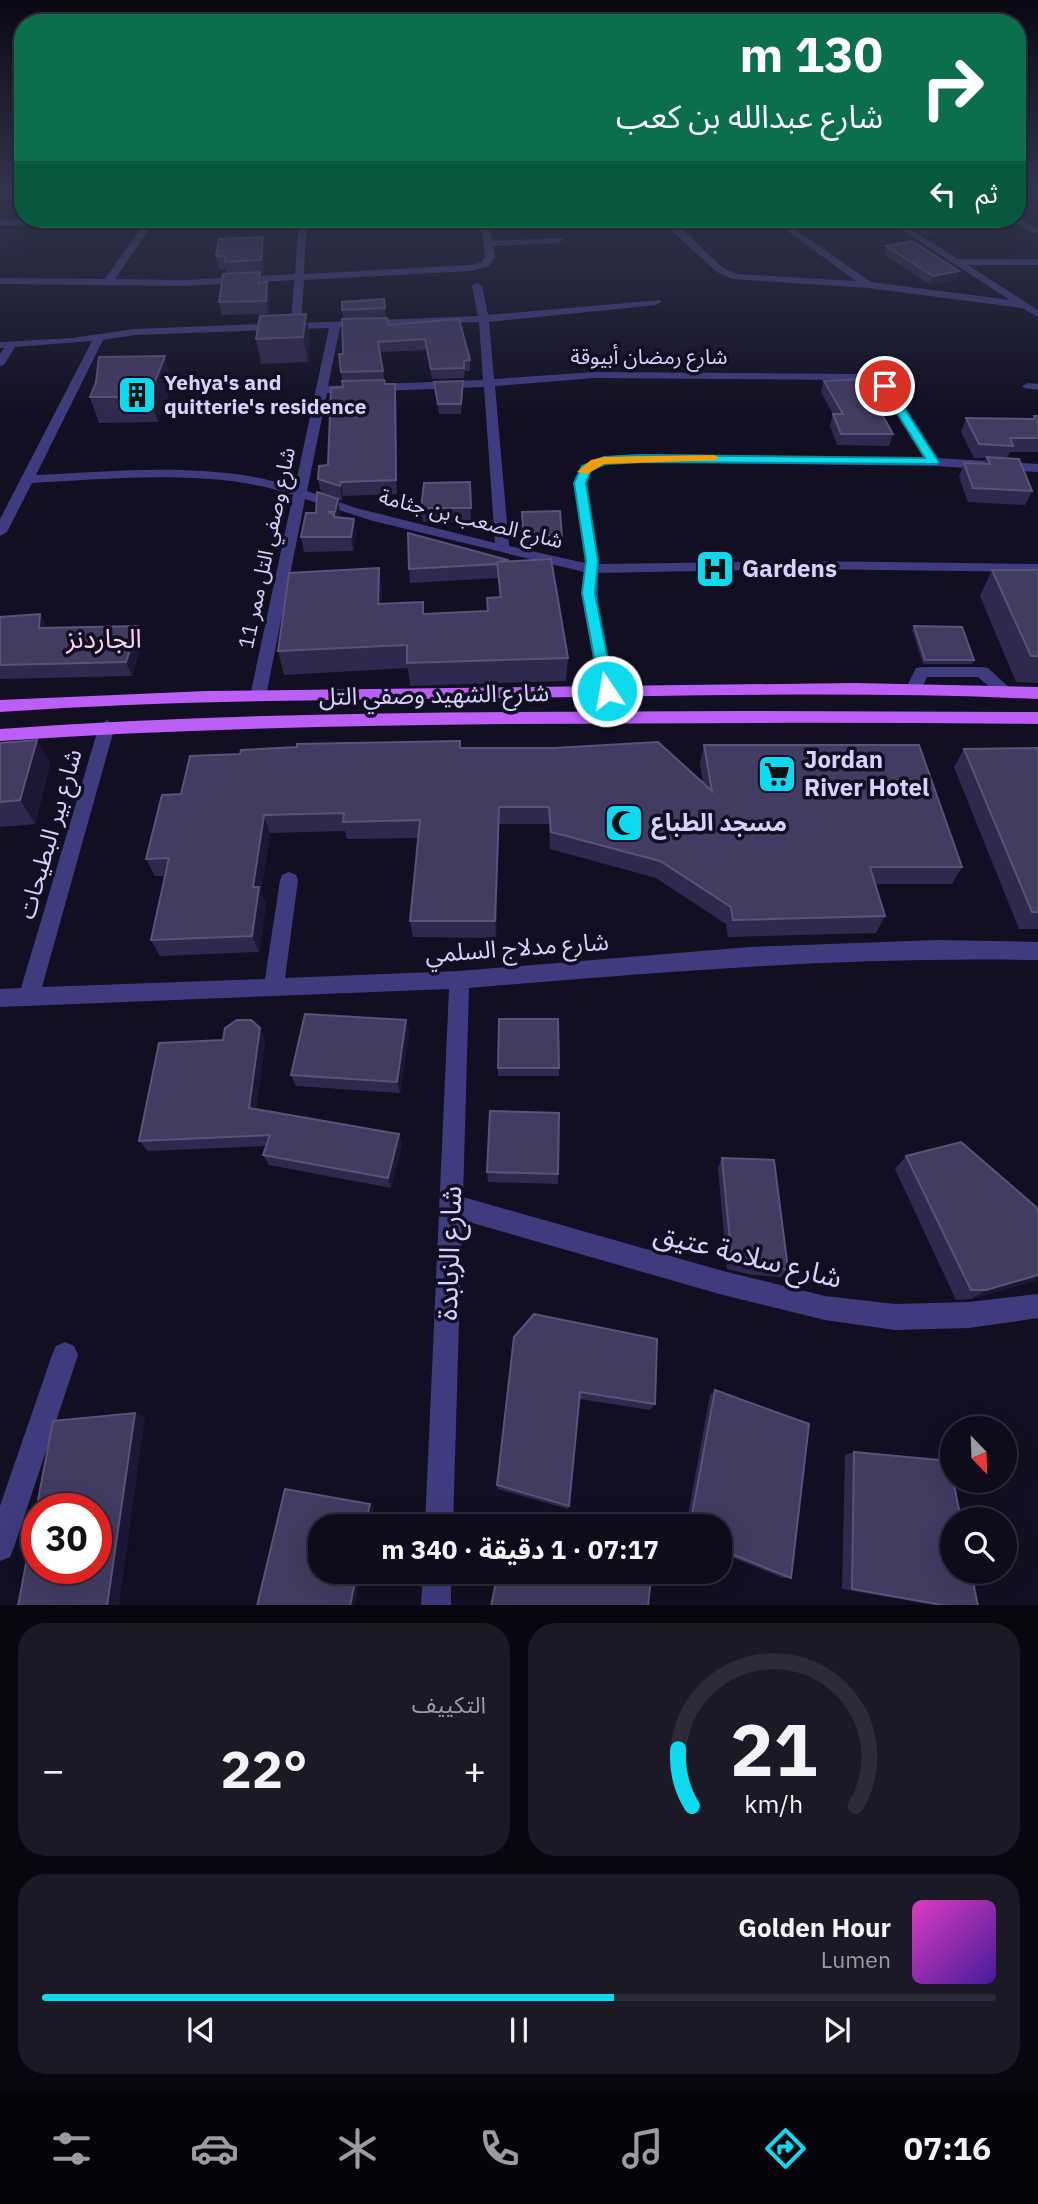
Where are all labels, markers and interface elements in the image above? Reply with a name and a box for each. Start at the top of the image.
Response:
text: 130 m [739,22,883,85]
icon: right [907,42,998,133]
text: شارع عبدالله بن كعب [616,95,883,137]
icon: left [924,175,962,213]
text: ثم [976,176,998,210]
street label: شارع رمضان أبيوقة [570,342,728,372]
pin [855,356,915,416]
icon: arrive [866,367,904,405]
place label: Yehya's and quitterie's residence [164,368,367,420]
building icon: Yehya's and quitterie's residence [116,374,158,416]
street label: شارع وصفي التل ممر 11 [231,444,304,652]
street label: شارع الصعب بن جثامة [376,482,566,556]
hospital icon: Gardens [694,548,736,590]
place label: Gardens [742,552,837,584]
district label: الجاردنز [65,621,142,655]
position arrow [570,654,644,728]
street label: شارع الشهيد وصفي التل [319,676,550,716]
place label: Jordan River Hotel [804,743,929,803]
street label: شارع بير البطيحات [9,745,91,923]
supermarket icon: Jordan River Hotel [756,753,798,795]
mosque icon: مسجد الطباع [603,802,645,844]
place label: مسجد الطباع [651,806,787,840]
street label: شارع مدلاج السلمي [424,925,610,973]
street label: شارع الزبابدة [428,1185,472,1321]
street label: شارع سلامة عتيق [650,1213,846,1299]
north arrow [940,1416,1017,1493]
map controls [940,1416,1017,1584]
speed limit sign: 30 [21,1493,112,1584]
button: search [940,1507,1017,1584]
text: 07:17 · 1 دقيقة · 340 m [381,1532,659,1566]
text: التكييف [412,1689,486,1719]
text: 21 [730,1701,818,1796]
text: 22° [221,1735,307,1802]
text: − [42,1745,65,1794]
text: + [463,1745,486,1794]
text: km/h [745,1786,803,1819]
text: Golden Hour [738,1910,891,1944]
text: Lumen [821,1944,891,1974]
icon: previous [182,2011,220,2049]
icon: pause [500,2011,538,2049]
icon: next [818,2011,856,2049]
icon: filters [47,2124,96,2173]
icon: car [190,2124,239,2173]
icon: climate [333,2124,382,2173]
icon: phone [475,2124,524,2173]
icon: music [618,2124,667,2173]
icon: directions [761,2124,810,2173]
text: 07:16 [904,2127,991,2169]

